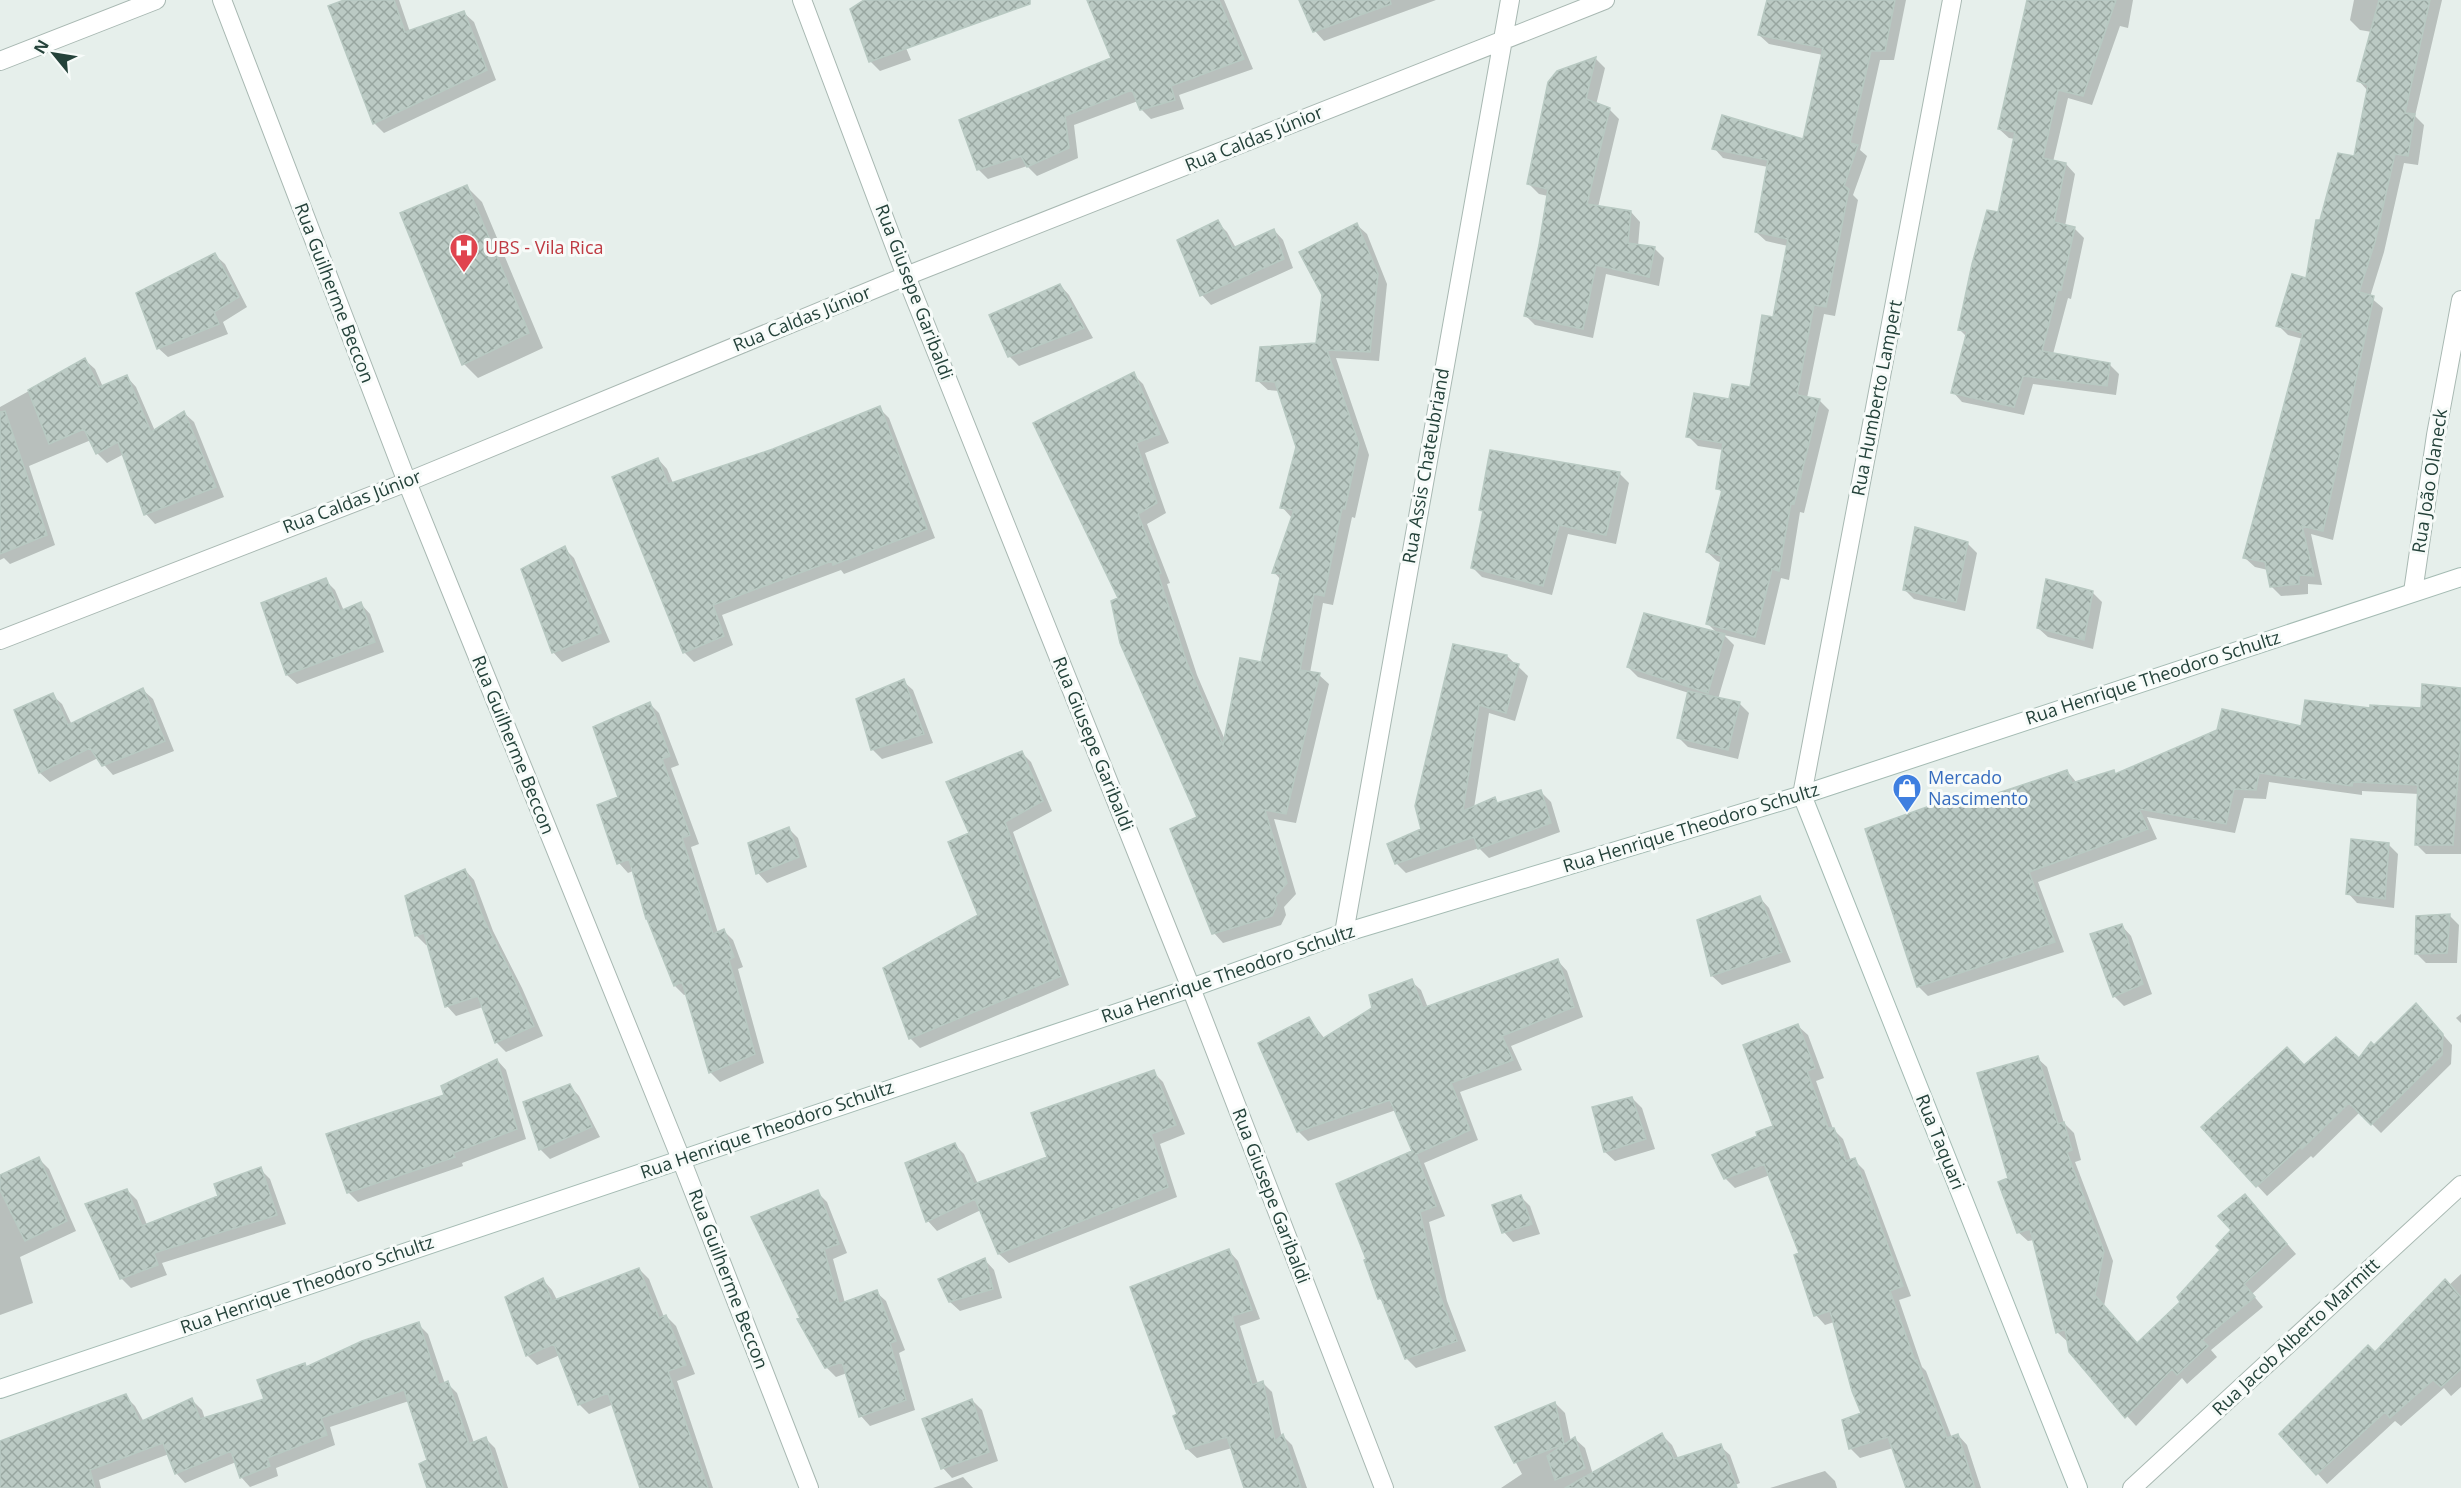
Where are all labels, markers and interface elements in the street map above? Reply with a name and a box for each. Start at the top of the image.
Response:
north arrow [24,24,84,84]
text: N [28,35,54,58]
street label: Rua Caldas Júnior [1181,99,1327,177]
street label: Rua Guilherme Beccon [290,199,380,386]
street label: Rua Giusepe Garibaldi [870,200,959,383]
hospital icon: UBS - Vila Rica [448,232,480,274]
place label: UBS - Vila Rica [485,235,604,259]
street label: Rua Caldas Júnior [729,279,875,357]
street label: Rua Humberto Lampert [1845,298,1907,498]
street label: Rua Assis Chateubriand [1396,366,1454,565]
street label: Rua João Olaneck [2406,406,2452,555]
street label: Rua Caldas Júnior [279,463,425,539]
street label: Rua Henrique Theodoro Schultz [2022,624,2283,730]
street label: Rua Guilherme Beccon [467,652,561,838]
street label: Rua Giusepe Garibaldi [1048,653,1140,834]
place label: Mercado Nascimento [1928,765,2028,810]
shop icon: Mercado Nascimento [1891,772,1923,814]
street label: Rua Henrique Theodoro Schultz [1560,777,1822,877]
street label: Rua Henrique Theodoro Schultz [1098,918,1358,1028]
street label: Rua Henrique Theodoro Schultz [637,1074,897,1184]
street label: Rua Taquari [1911,1090,1971,1193]
street label: Rua Giusepe Garibaldi [1227,1104,1316,1287]
street label: Rua Guilherme Beccon [684,1185,774,1372]
street label: Rua Henrique Theodoro Schultz [177,1229,437,1339]
street label: Rua Jacob Alberto Marmitt [2206,1252,2384,1420]

